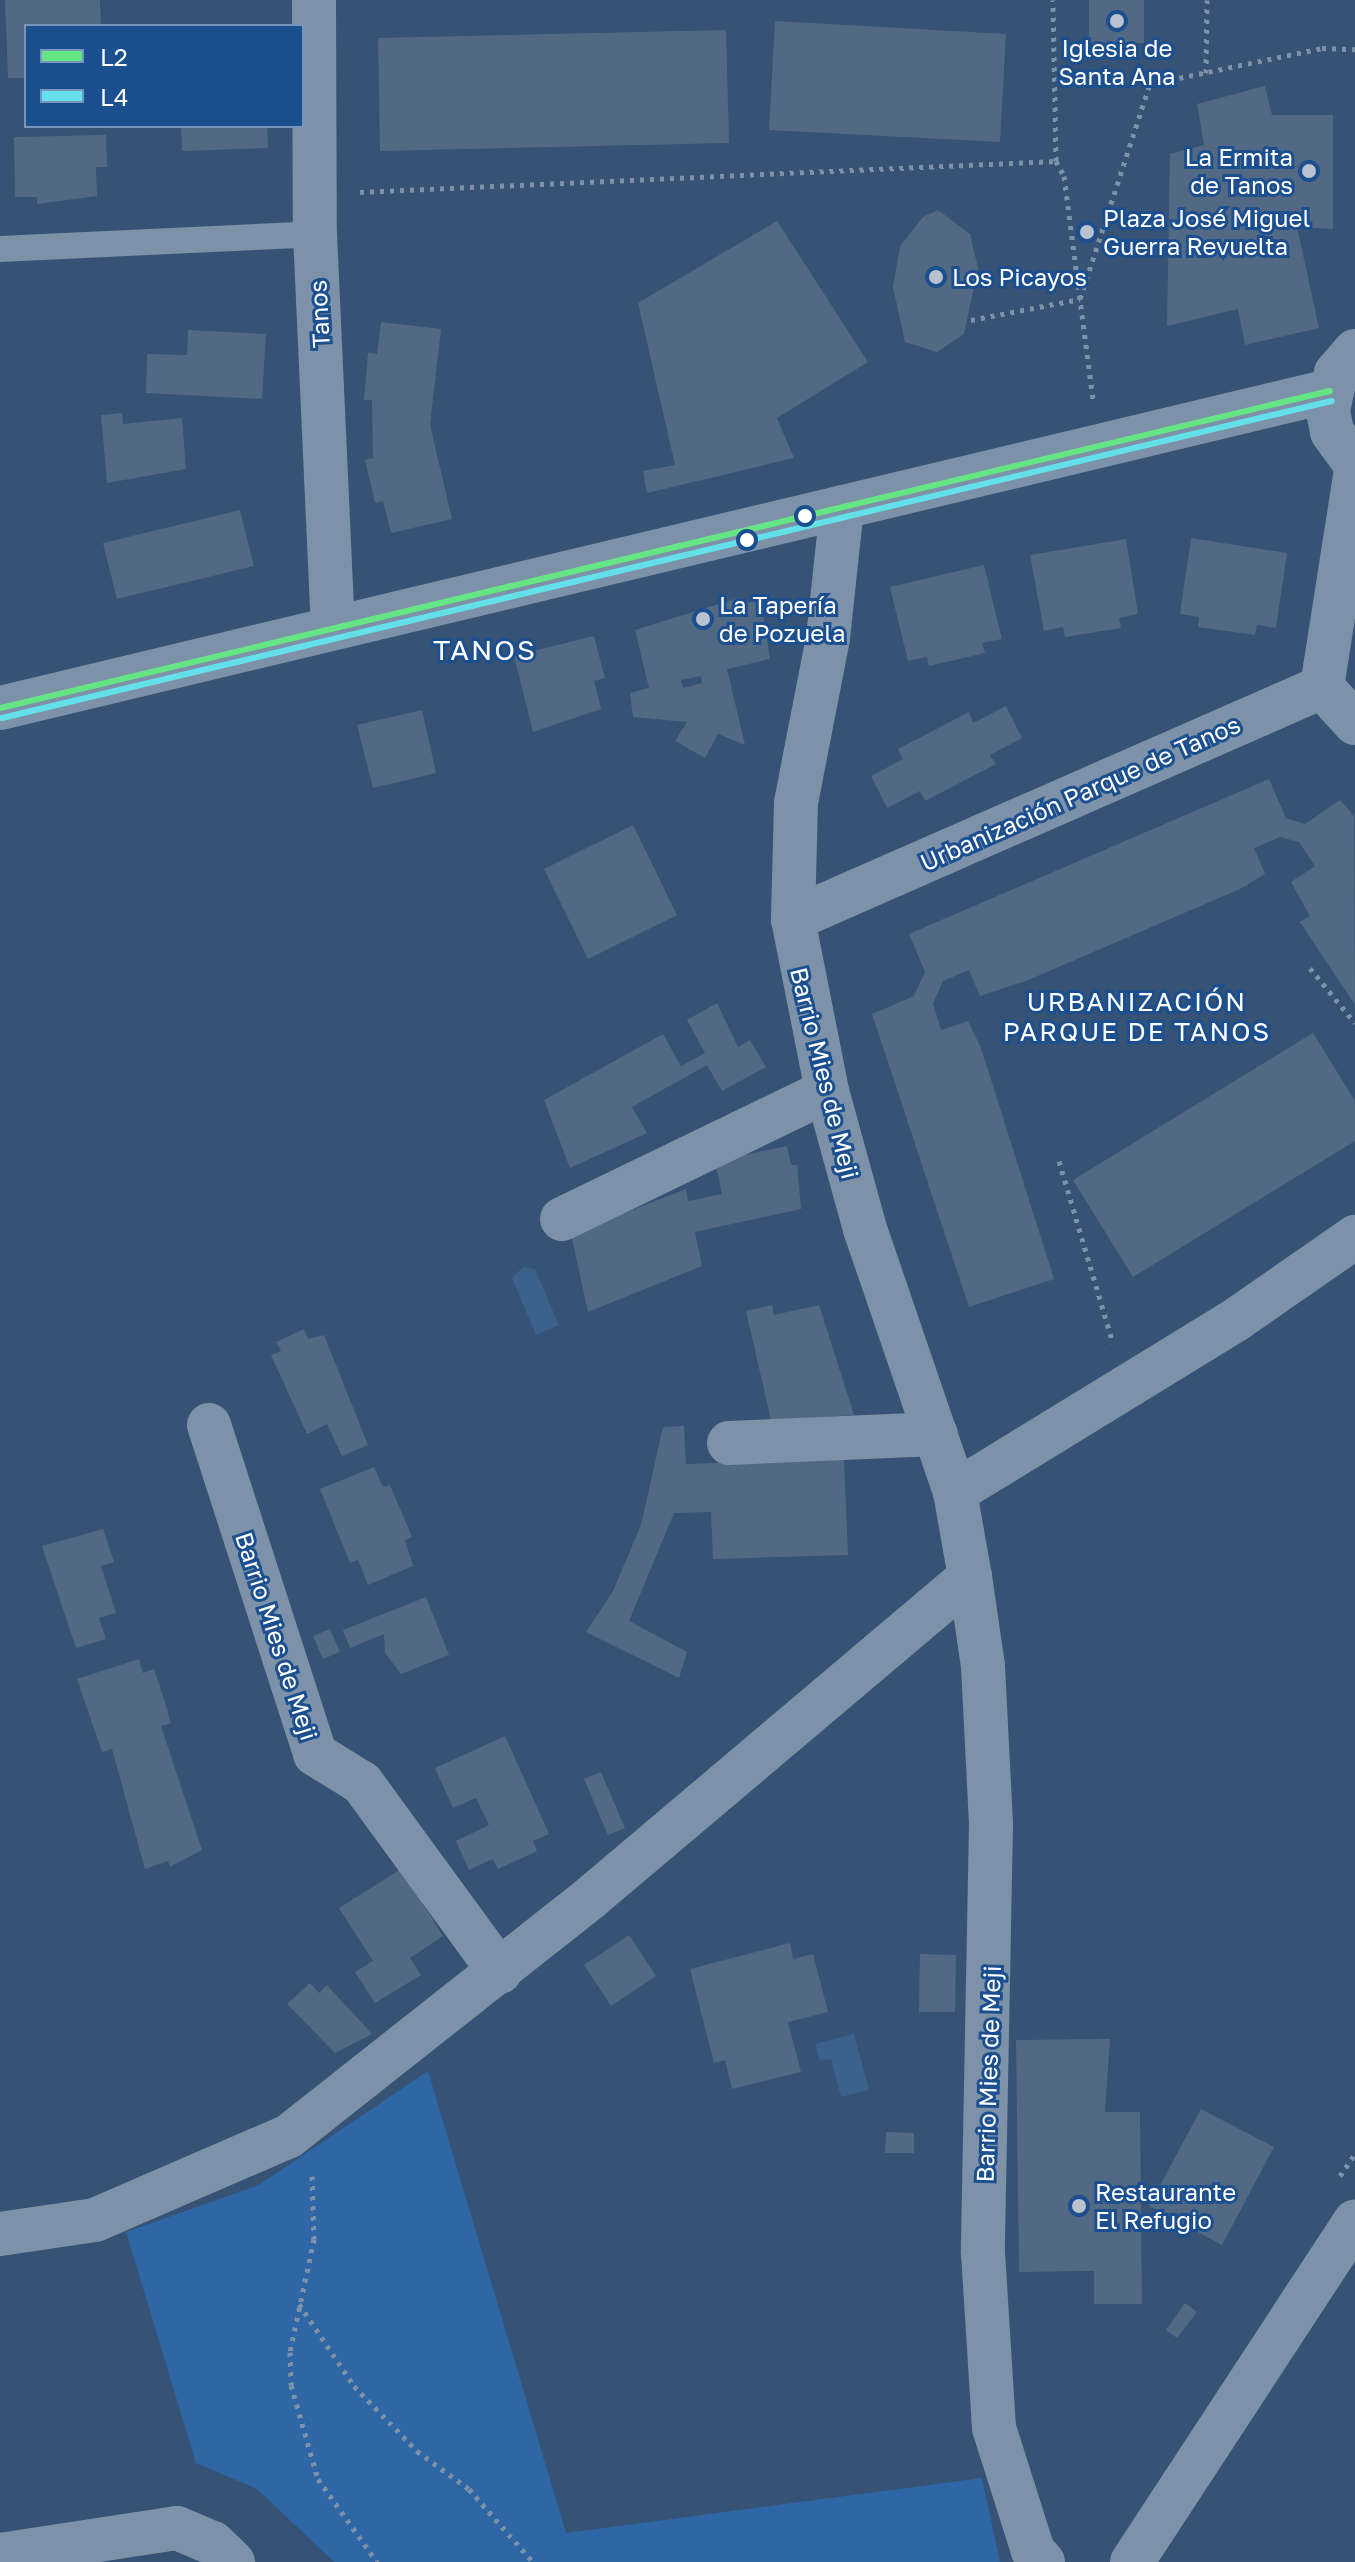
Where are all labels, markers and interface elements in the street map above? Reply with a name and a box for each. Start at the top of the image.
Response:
marker: Iglesia de Santa Ana [1108,12,1126,30]
legend [24,24,304,128]
place label: Iglesia de Santa Ana [1059,34,1175,90]
text: L2 [100,42,128,71]
text: L4 [100,82,128,111]
place label: La Ermita de Tanos [1185,143,1293,199]
marker: La Ermita de Tanos [1300,162,1318,180]
place label: Plaza José Miguel Guerra Revuelta [1103,204,1310,260]
marker: Plaza José Miguel Guerra Revuelta [1078,223,1096,241]
place label: Los Picayos [952,263,1087,291]
marker: Los Picayos [927,268,945,286]
street label: Tanos [303,279,335,349]
unlabelled marker [797,508,813,524]
unlabelled marker [739,532,755,548]
place label: La Tapería de Pozuela [719,591,845,647]
marker: La Tapería de Pozuela [694,610,712,628]
district label: TANOS [433,633,537,667]
street label: Urbanización Parque de Tanos [916,709,1244,877]
street label: Barrio Mies de Meji [785,964,865,1182]
district label: URBANIZACIÓN PARQUE DE TANOS [1003,986,1271,1048]
street label: Barrio Mies de Meji [230,1528,324,1744]
street label: Barrio Mies de Meji [970,1965,1006,2183]
place label: Restaurante El Refugio [1095,2178,1236,2234]
marker: Restaurante El Refugio [1070,2197,1088,2215]

